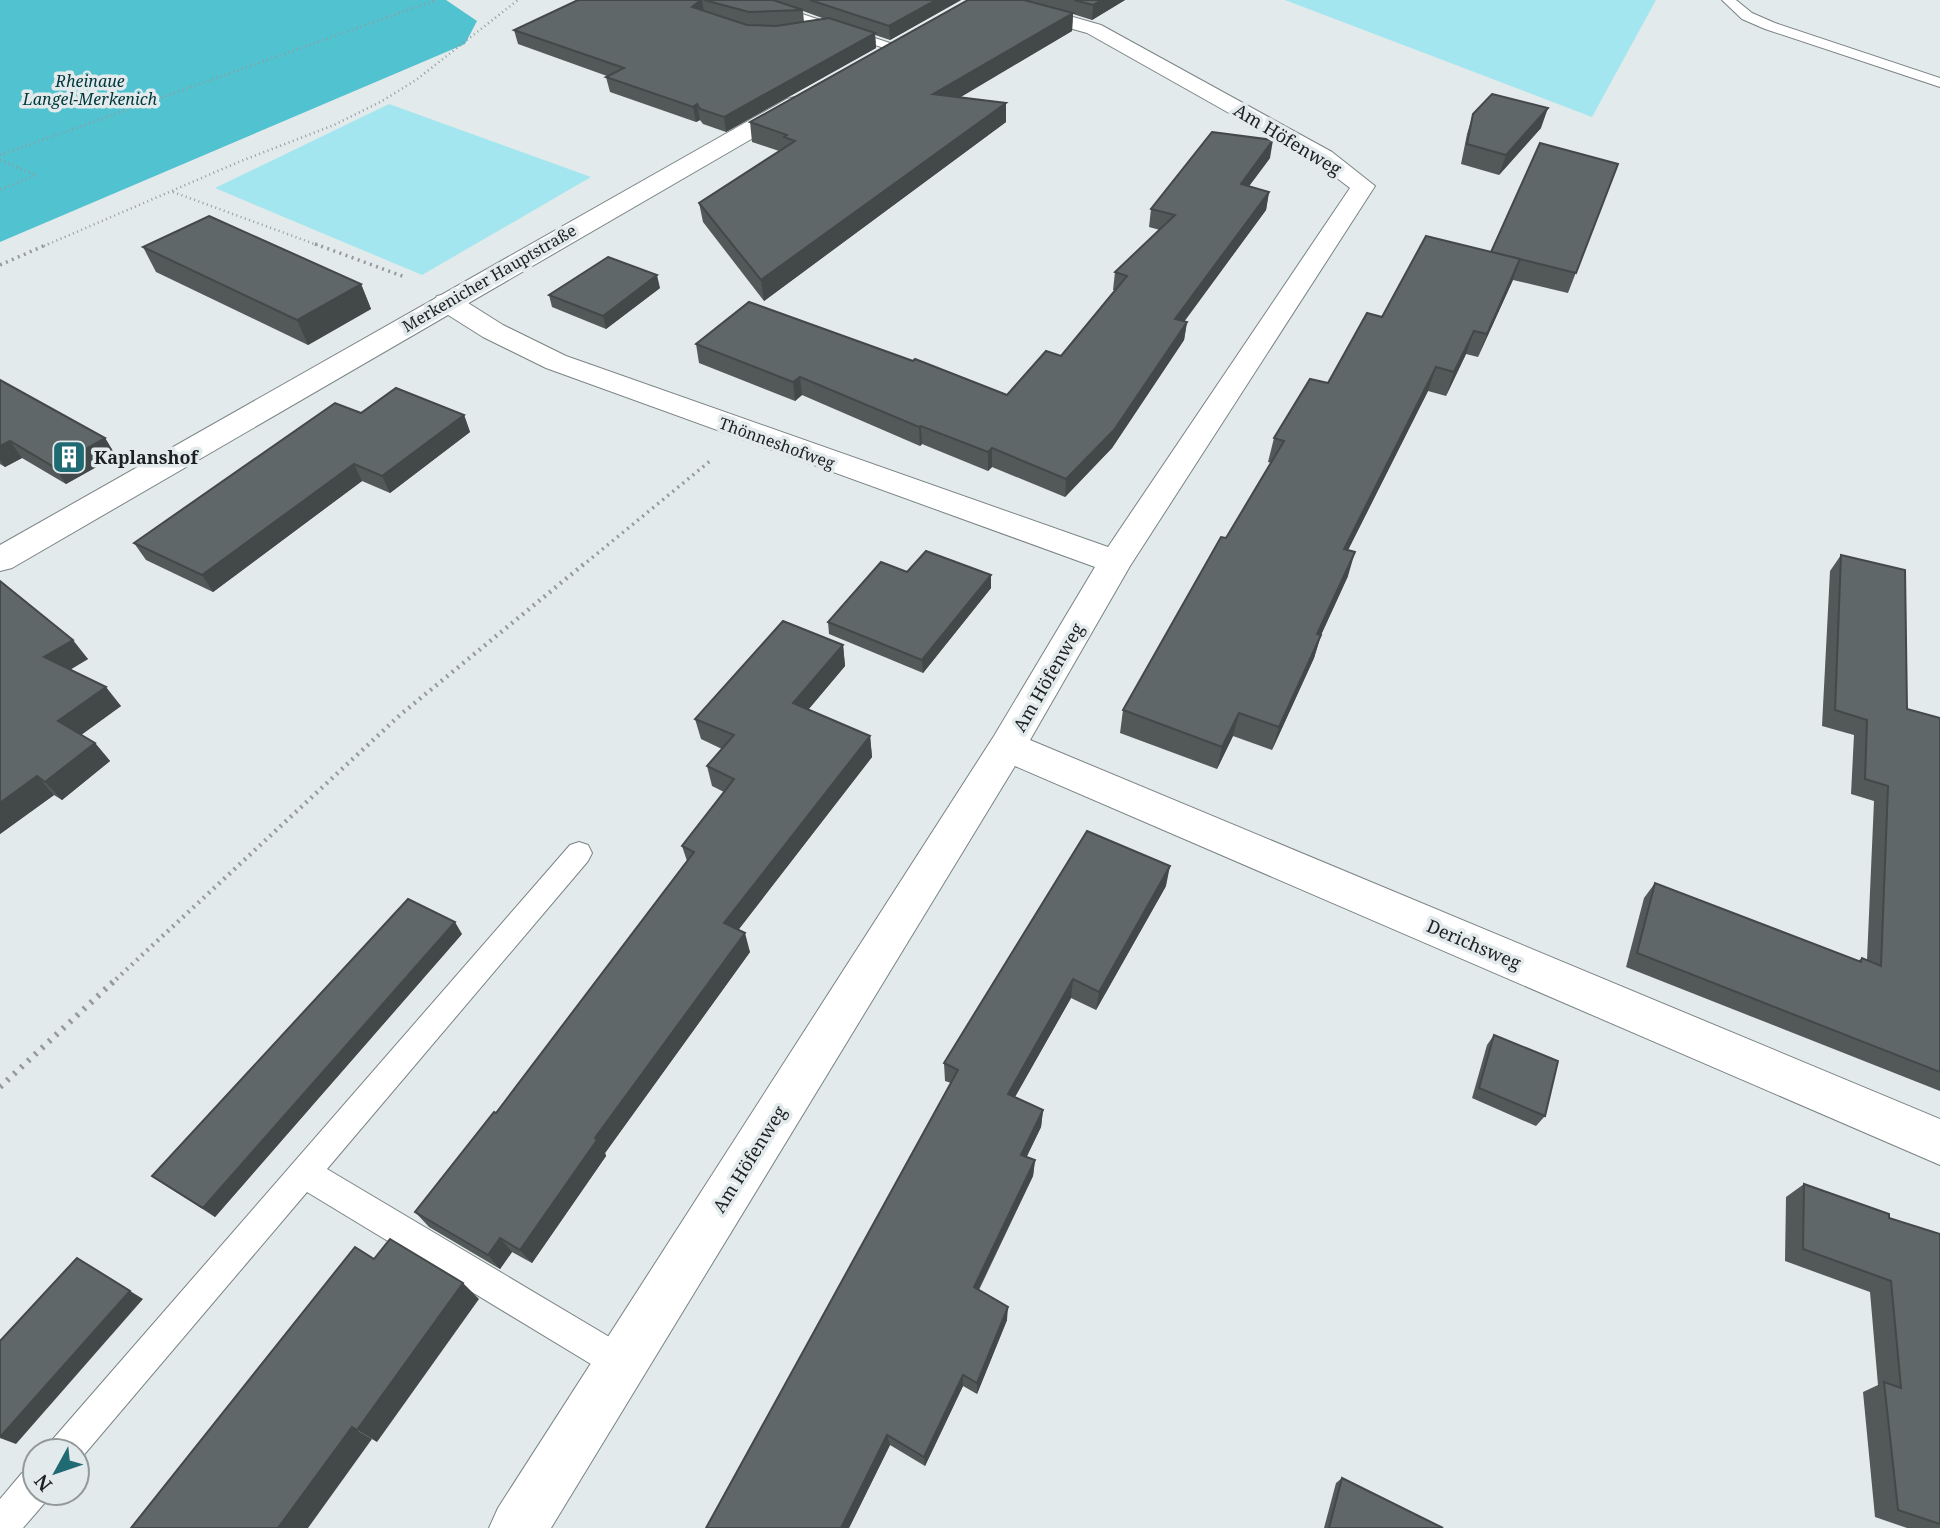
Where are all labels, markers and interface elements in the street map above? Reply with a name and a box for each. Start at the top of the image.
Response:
park label: Rheinaue Langel-Merkenich [22,70,158,110]
street label: Am Höfenweg [1230,97,1347,181]
street label: Merkenicher Hauptstraße [398,219,580,337]
street label: Thönneshofweg [716,412,838,474]
building icon: Kaplanshof [50,438,88,476]
place label: Kaplanshof [94,445,199,469]
street label: Am Höfenweg [1007,618,1089,736]
street label: Derichsweg [1423,913,1525,975]
street label: Am Höfenweg [707,1101,792,1217]
north arrow [21,1437,91,1507]
text: N [28,1469,58,1497]

